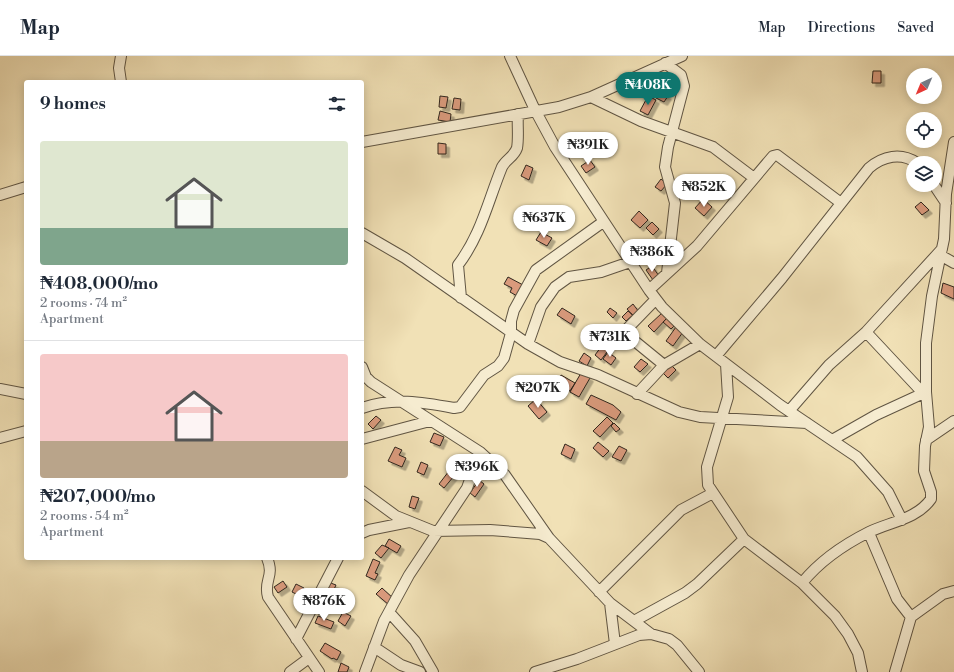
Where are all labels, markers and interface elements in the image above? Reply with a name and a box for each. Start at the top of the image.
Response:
text: Map [20,16,60,40]
text: Map [758,19,786,37]
text: Directions [808,19,875,37]
text: Saved [897,19,934,37]
north arrow [906,68,942,104]
map controls [906,68,942,192]
pin: ₦408K [620,72,676,106]
text: ₦408K [625,77,671,93]
text: 9 homes [40,93,106,115]
icon: filters [326,93,348,115]
button: locate [906,112,942,148]
pin: ₦391K [560,132,616,166]
text: ₦391K [567,137,609,153]
button: layers [906,156,942,192]
icon: home [158,167,230,239]
pin: ₦852K [676,174,732,208]
text: ₦852K [682,179,726,195]
pin: ₦637K [516,205,572,239]
text: ₦637K [522,210,566,226]
pin: ₦386K [624,239,680,273]
text: ₦386K [630,244,674,260]
text: ₦408,000/mo [40,273,158,295]
text: 2 rooms · 74 m² [40,295,127,311]
text: Apartment [40,311,104,327]
pin: ₦731K [582,324,638,358]
text: ₦731K [589,329,631,345]
pin: ₦207K [510,375,566,409]
icon: home [158,380,230,452]
text: ₦207K [515,380,561,396]
pin: ₦396K [449,454,505,488]
text: ₦396K [455,459,499,475]
text: ₦207,000/mo [40,486,156,508]
text: 2 rooms · 54 m² [40,508,129,524]
text: Apartment [40,524,104,540]
pin: ₦876K [296,588,352,622]
text: ₦876K [302,593,346,609]

